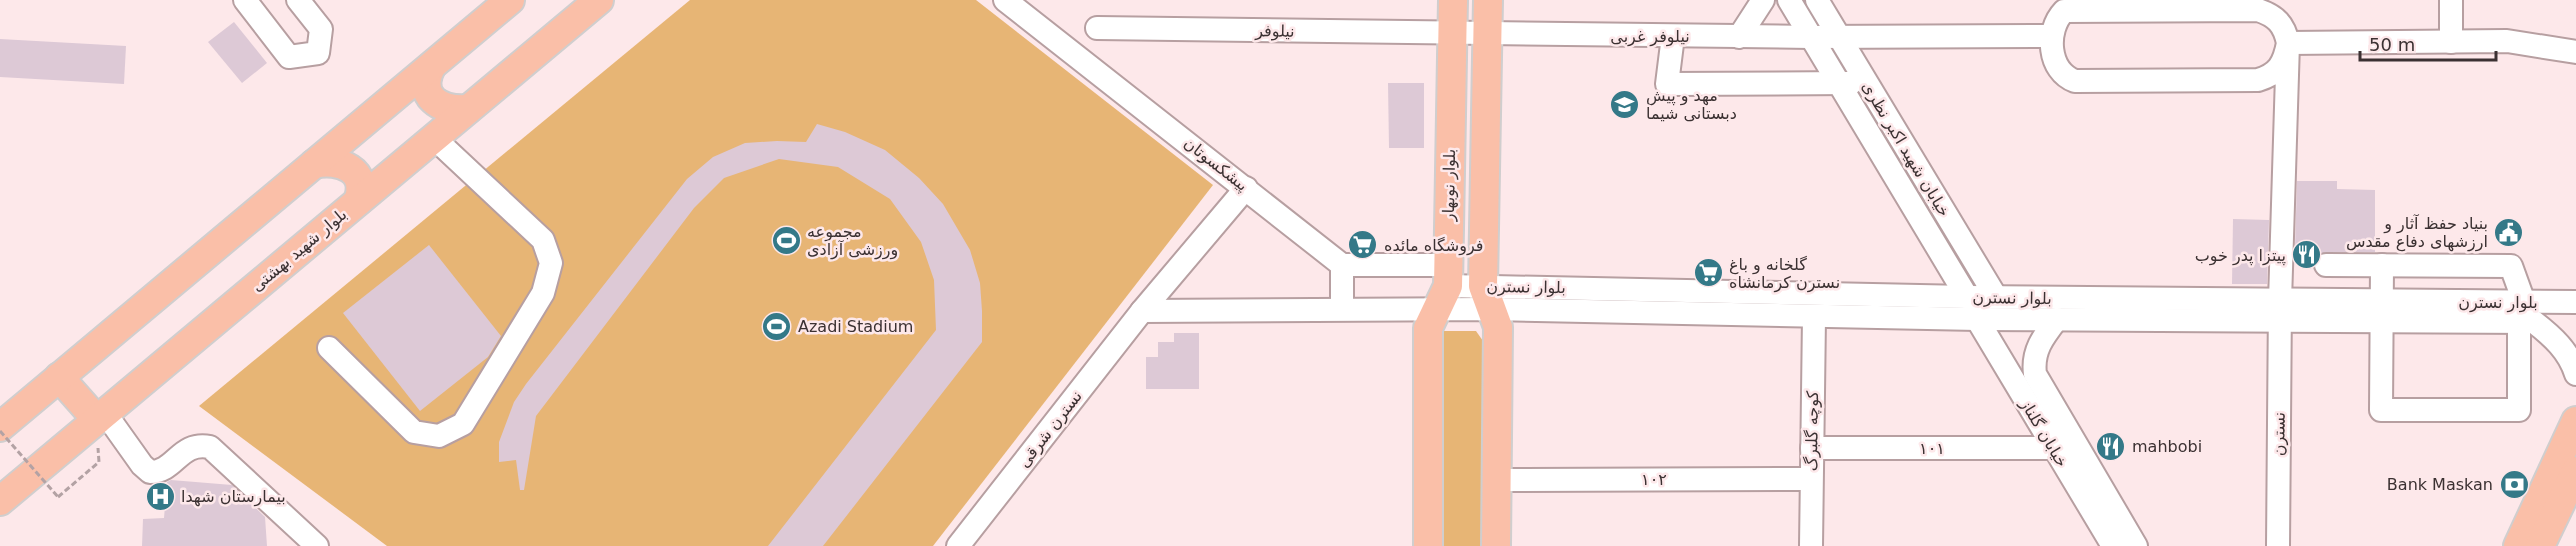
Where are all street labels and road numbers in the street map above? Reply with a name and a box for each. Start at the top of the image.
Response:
street label: نیلوفر [1254,21,1295,42]
street label: نیلوفر غربی [1610,27,1690,47]
street label: خیابان شهید اکبر نظری [1857,78,1954,221]
street label: پیشکسوتان [1180,133,1252,196]
street label: بلوار نوبهار [1439,149,1460,222]
street label: بلوار شهید بهشتی [247,205,351,296]
street label: بلوار نسترن [1486,277,1566,298]
street label: بلوار نسترن [1972,288,2052,309]
street label: بلوار نسترن [2458,293,2538,313]
street label: نسترن شرقی [1014,387,1087,472]
street label: کوچه گلبرگ [1802,390,1823,471]
street label: خیابان گلناز [2015,395,2072,471]
street label: نسترن [2269,412,2290,456]
street label: ۱۰۱ [1919,439,1945,458]
street label: ۱۰۲ [1641,470,1667,489]

